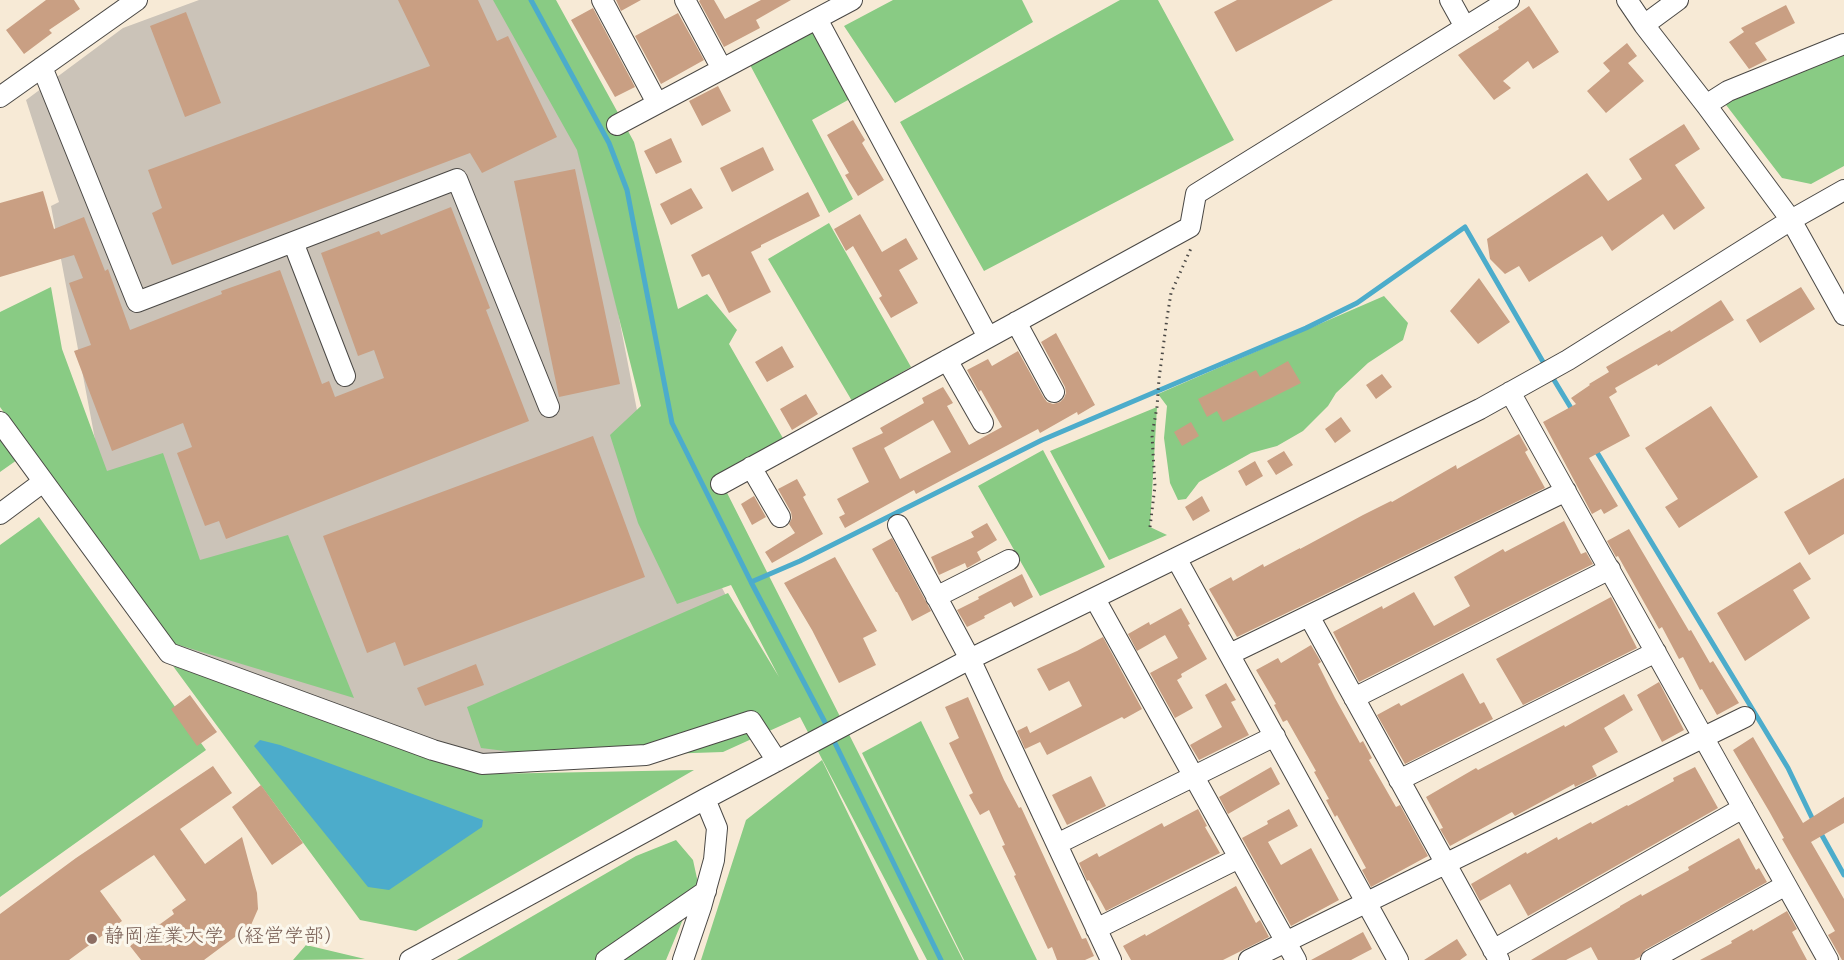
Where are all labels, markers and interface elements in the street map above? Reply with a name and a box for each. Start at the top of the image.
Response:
place label: 静岡産業大学（経営学部） [104,927,344,951]
marker: 静岡産業大学（経営学部） [85,932,99,946]

